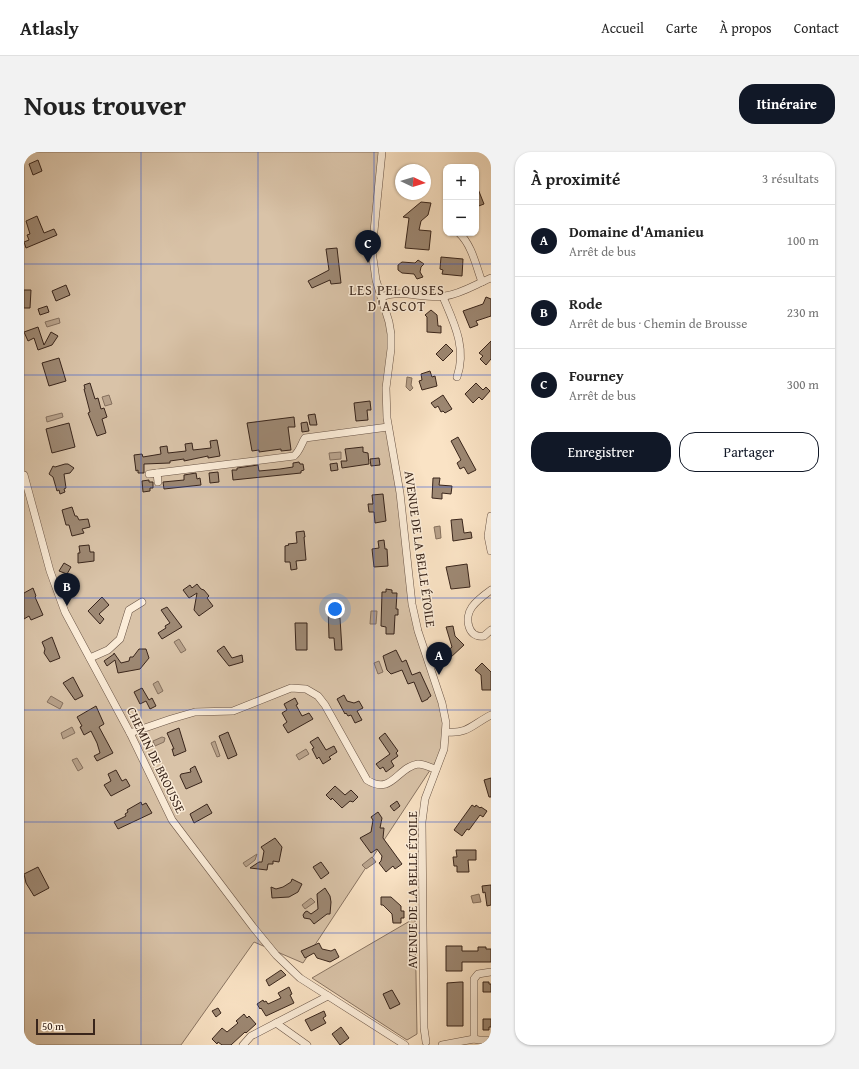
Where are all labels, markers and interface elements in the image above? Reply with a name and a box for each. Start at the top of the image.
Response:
text: Atlasly [20,14,79,42]
text: Accueil [601,18,644,38]
text: Carte [666,18,698,38]
text: À propos [720,18,772,38]
text: Contact [794,18,839,38]
text: Nous trouver [24,84,186,125]
button: Itinéraire [739,84,835,124]
north arrow [395,164,431,200]
map controls [443,164,479,236]
button: + [443,164,479,200]
text: À proximité [531,166,620,191]
text: 3 résultats [762,169,819,188]
button: − [443,200,479,236]
text: Domaine d'Amanieu [569,221,704,242]
pin: C [355,230,381,263]
text: A [540,231,548,250]
text: 100 m [787,231,819,250]
text: Arrêt de bus [569,242,636,261]
district label: LES PELOUSES D'ASCOT [349,280,445,316]
text: Rode [569,293,602,314]
text: B [540,303,548,322]
text: 230 m [787,303,819,322]
text: Arrêt de bus · Chemin de Brousse [569,314,747,333]
text: Fourney [569,365,624,386]
text: C [540,375,548,394]
text: 300 m [787,375,819,394]
text: Arrêt de bus [569,386,636,405]
button: Enregistrer [531,432,671,472]
button: Partager [679,432,819,472]
street label: AVENUE DE LA BELLE ÉTOILE [400,470,440,629]
pin: B [54,573,80,606]
your location [325,599,345,619]
pin: A [426,642,452,675]
street label: CHEMIN DE BROUSSE [122,704,190,817]
street label: AVENUE DE LA BELLE ÉTOILE [403,811,422,969]
scale bar [36,1017,95,1036]
text: 50 m [42,1018,64,1034]

